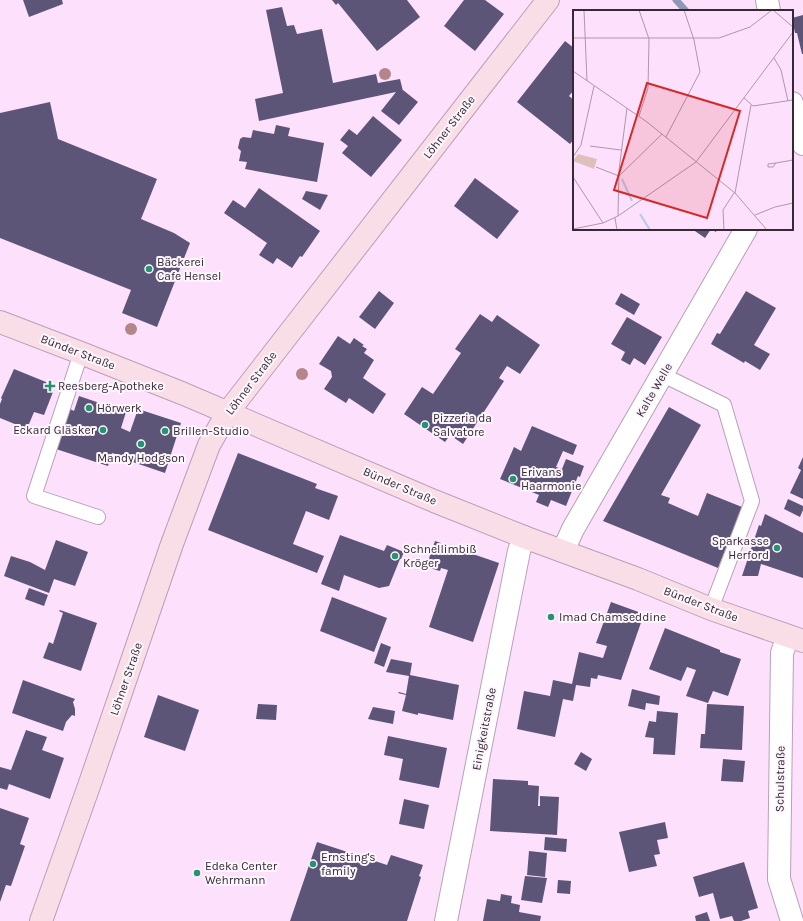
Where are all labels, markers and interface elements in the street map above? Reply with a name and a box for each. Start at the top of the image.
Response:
inset map [573,10,793,230]
street label: Löhner Straße [420,93,478,161]
place label: Bäckerei Cafe Hensel [157,255,221,283]
marker: Bäckerei Cafe Hensel [144,264,154,274]
street label: Bünder Straße [39,331,117,373]
street label: Löhner Straße [222,348,280,418]
street label: Kalte Welle [633,360,675,420]
place label: Reesberg-Apotheke [58,379,164,393]
marker: Reesberg-Apotheke [45,381,55,391]
place label: Hörwerk [97,401,142,415]
marker: Hörwerk [84,403,94,413]
place label: Pizzeria da Salvatore [433,411,492,439]
marker: Pizzeria da Salvatore [420,420,430,430]
place label: Eckard Gläsker [13,423,96,437]
place label: Brillen-Studio [173,424,249,438]
marker: Eckard Gläsker [98,425,108,435]
marker: Brillen-Studio [160,426,170,436]
marker: Mandy Hodgson [136,439,146,449]
place label: Mandy Hodgson [97,451,185,465]
street label: Bünder Straße [361,464,439,508]
place label: Erivans Haarmonie [521,465,581,493]
marker: Erivans Haarmonie [508,474,518,484]
place label: Sparkasse Herford [712,534,769,562]
place label: Schnellimbiß Kröger [403,542,477,570]
marker: Sparkasse Herford [772,543,782,553]
marker: Schnellimbiß Kröger [390,551,400,561]
street label: Bünder Straße [662,583,740,625]
place label: Imad Chamseddine [559,610,666,624]
marker: Imad Chamseddine [546,612,556,622]
street label: Löhner Straße [107,641,145,717]
street label: Einigkeitstraße [469,686,499,772]
street label: Schulstraße [772,746,788,812]
place label: Ernsting's family [321,850,376,878]
place label: Edeka Center Wehrmann [205,859,278,887]
marker: Ernsting's family [308,859,318,869]
marker: Edeka Center Wehrmann [192,868,202,878]

